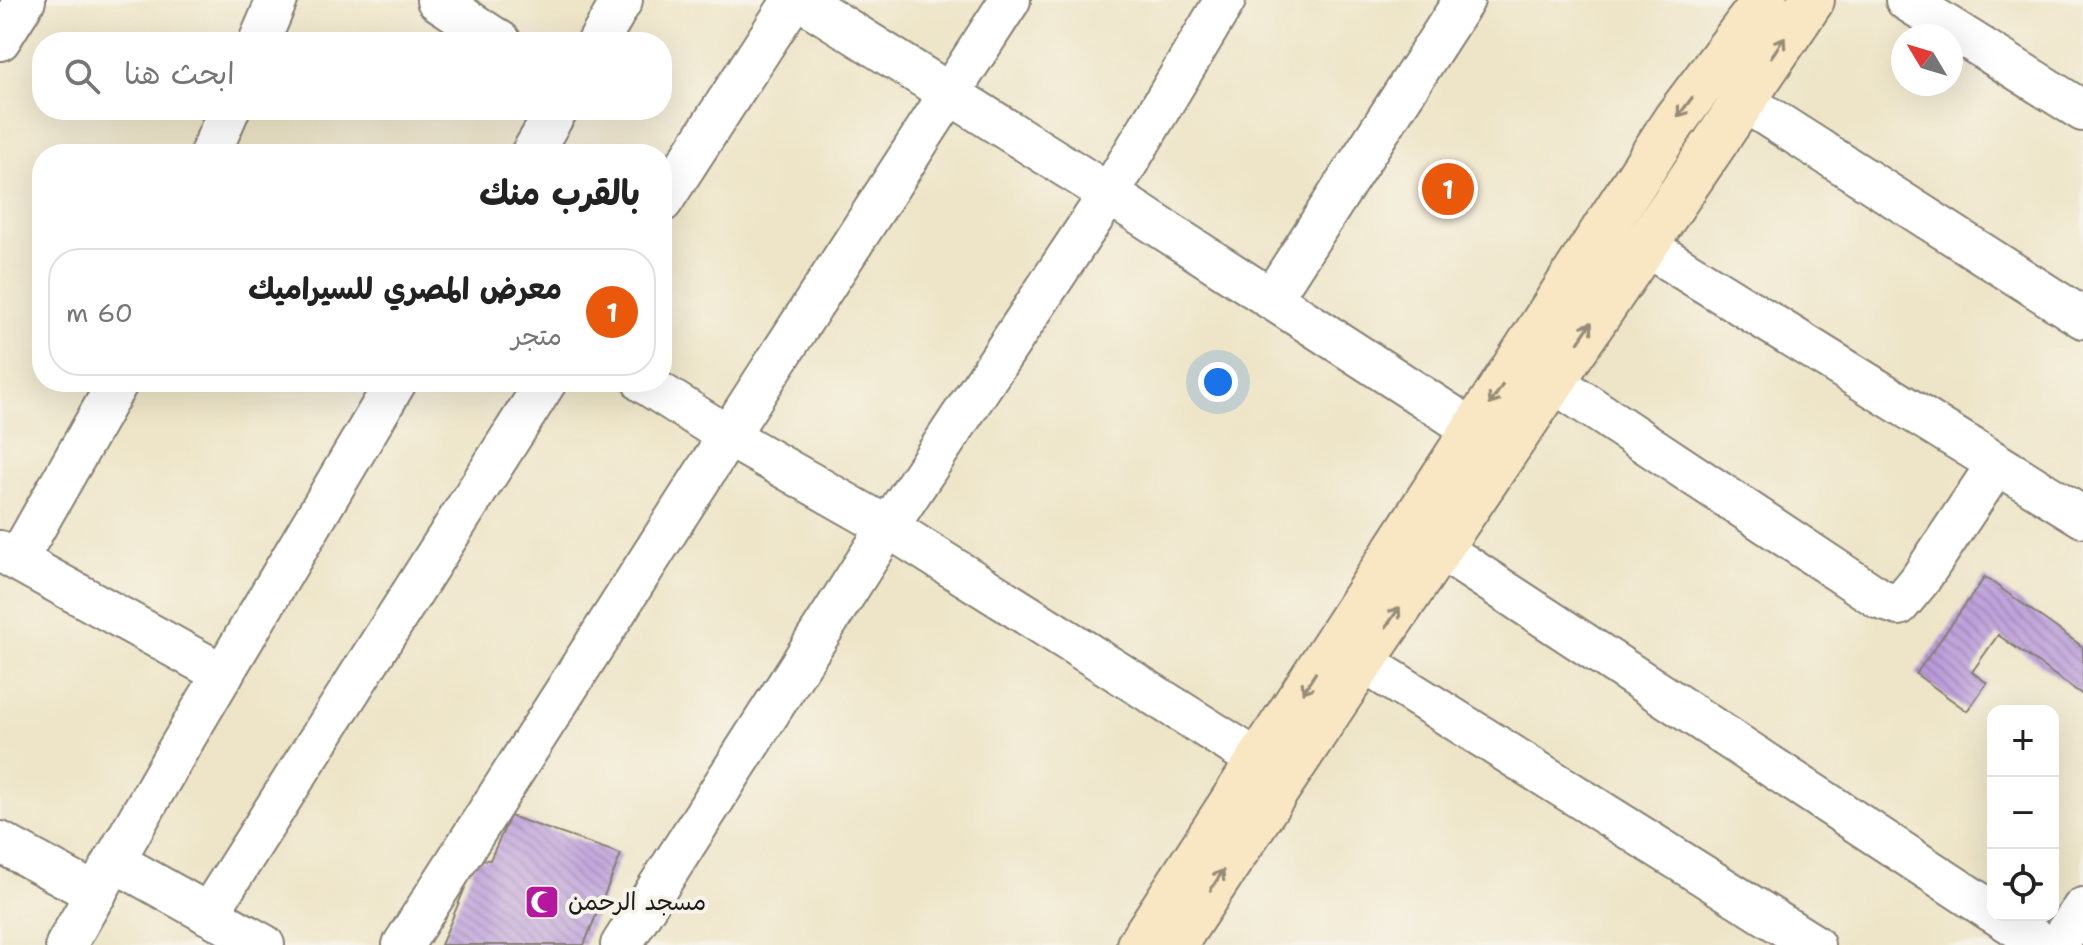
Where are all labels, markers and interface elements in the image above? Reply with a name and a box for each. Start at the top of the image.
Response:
north arrow [1891,24,1963,96]
search box [32,32,672,120]
one-way arrow [1770,37,1786,59]
text: ابحث هنا [124,53,235,94]
icon: search [60,54,104,98]
one-way arrow [1676,96,1693,117]
pin: 1 [1422,159,1474,219]
text: بالقرب منك [479,170,640,216]
text: معرض المصري للسيراميك [248,268,562,309]
text: 60 m [66,295,133,330]
text: 1 [606,295,618,330]
text: متجر [511,318,562,353]
one-way arrow [1577,321,1593,344]
your location [1198,362,1238,402]
one-way arrow [1488,383,1504,406]
one-way arrow [1385,606,1401,629]
one-way arrow [1301,671,1317,694]
map controls [1987,705,2059,921]
button: + [1987,705,2059,777]
button: − [1987,777,2059,849]
button: locate [1987,849,2059,921]
one-way arrow [1209,869,1225,892]
mosque icon: مسجد الرحمن [523,883,561,921]
place label: مسجد الرحمن [568,886,706,918]

